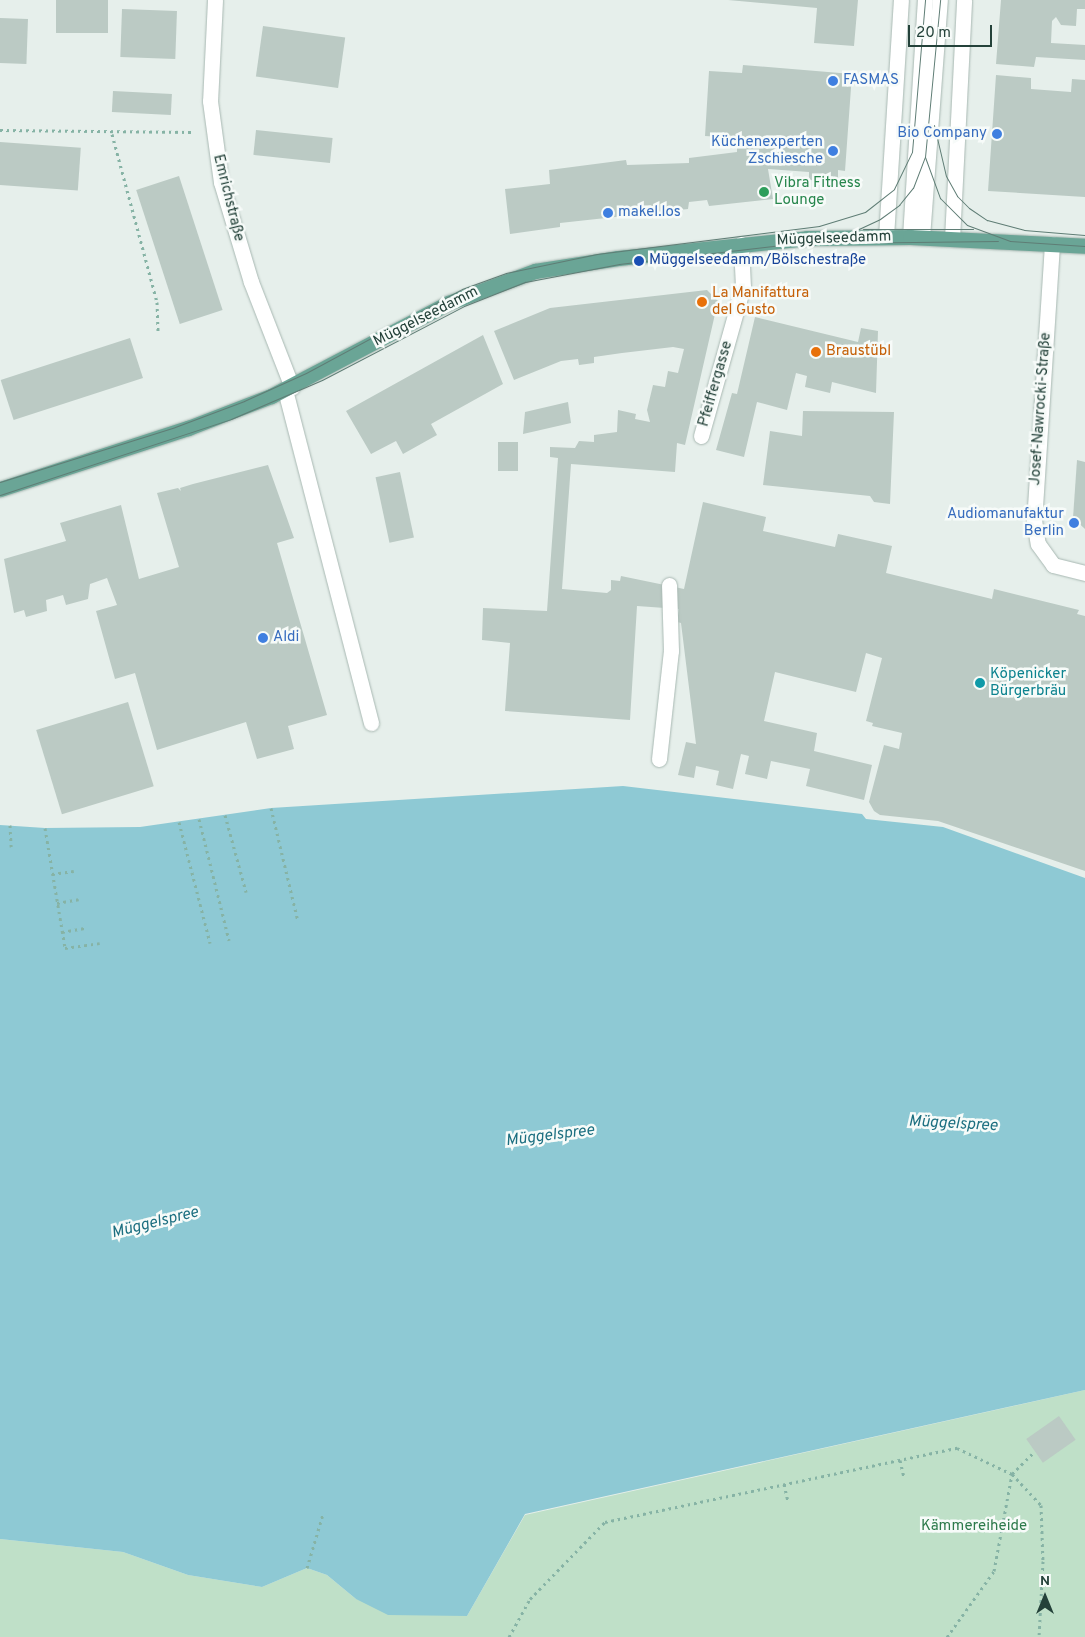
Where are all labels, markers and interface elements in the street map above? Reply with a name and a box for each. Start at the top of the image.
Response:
scale bar [910,15,994,47]
text: 20 m [916,24,951,43]
place label: FASMAS [843,72,899,90]
marker: FASMAS [827,75,839,87]
place label: Bio Company [897,125,987,143]
marker: Bio Company [991,128,1003,140]
place label: Küchenexperten Zschiesche [711,133,823,168]
marker: Küchenexperten Zschiesche [827,145,839,157]
street label: Emrichstraße [208,153,248,243]
place label: Vibra Fitness Lounge [774,174,861,209]
marker: Vibra Fitness Lounge [758,186,770,198]
place label: makel.los [618,204,681,222]
marker: makel.los [602,207,614,219]
street label: Müggelseedamm [776,228,892,250]
place label: Müggelseedamm/Bölschestraße [649,252,866,270]
marker: Müggelseedamm/Bölschestraße [633,255,645,267]
street label: Müggelseedamm [371,283,481,351]
place label: La Manifattura del Gusto [712,284,809,319]
marker: La Manifattura del Gusto [696,296,708,308]
street label: Josef-Nawrocki-Straße [1027,332,1055,486]
street label: Pfeiffergasse [695,339,737,429]
place label: Braustübl [826,343,891,361]
marker: Braustübl [810,346,822,358]
place label: Audiomanufaktur Berlin [947,505,1064,540]
marker: Audiomanufaktur Berlin [1068,517,1080,529]
place label: Aldi [273,629,299,647]
marker: Aldi [257,632,269,644]
place label: Köpenicker Bürgerbräu [990,665,1066,700]
marker: Köpenicker Bürgerbräu [974,677,986,689]
water label: Müggelspree [908,1112,998,1136]
water label: Müggelspree [505,1121,595,1151]
water label: Müggelspree [109,1203,201,1243]
park label: Kämmereiheide [921,1518,1027,1536]
north arrow [1020,1572,1070,1622]
text: N [1040,1573,1050,1590]

